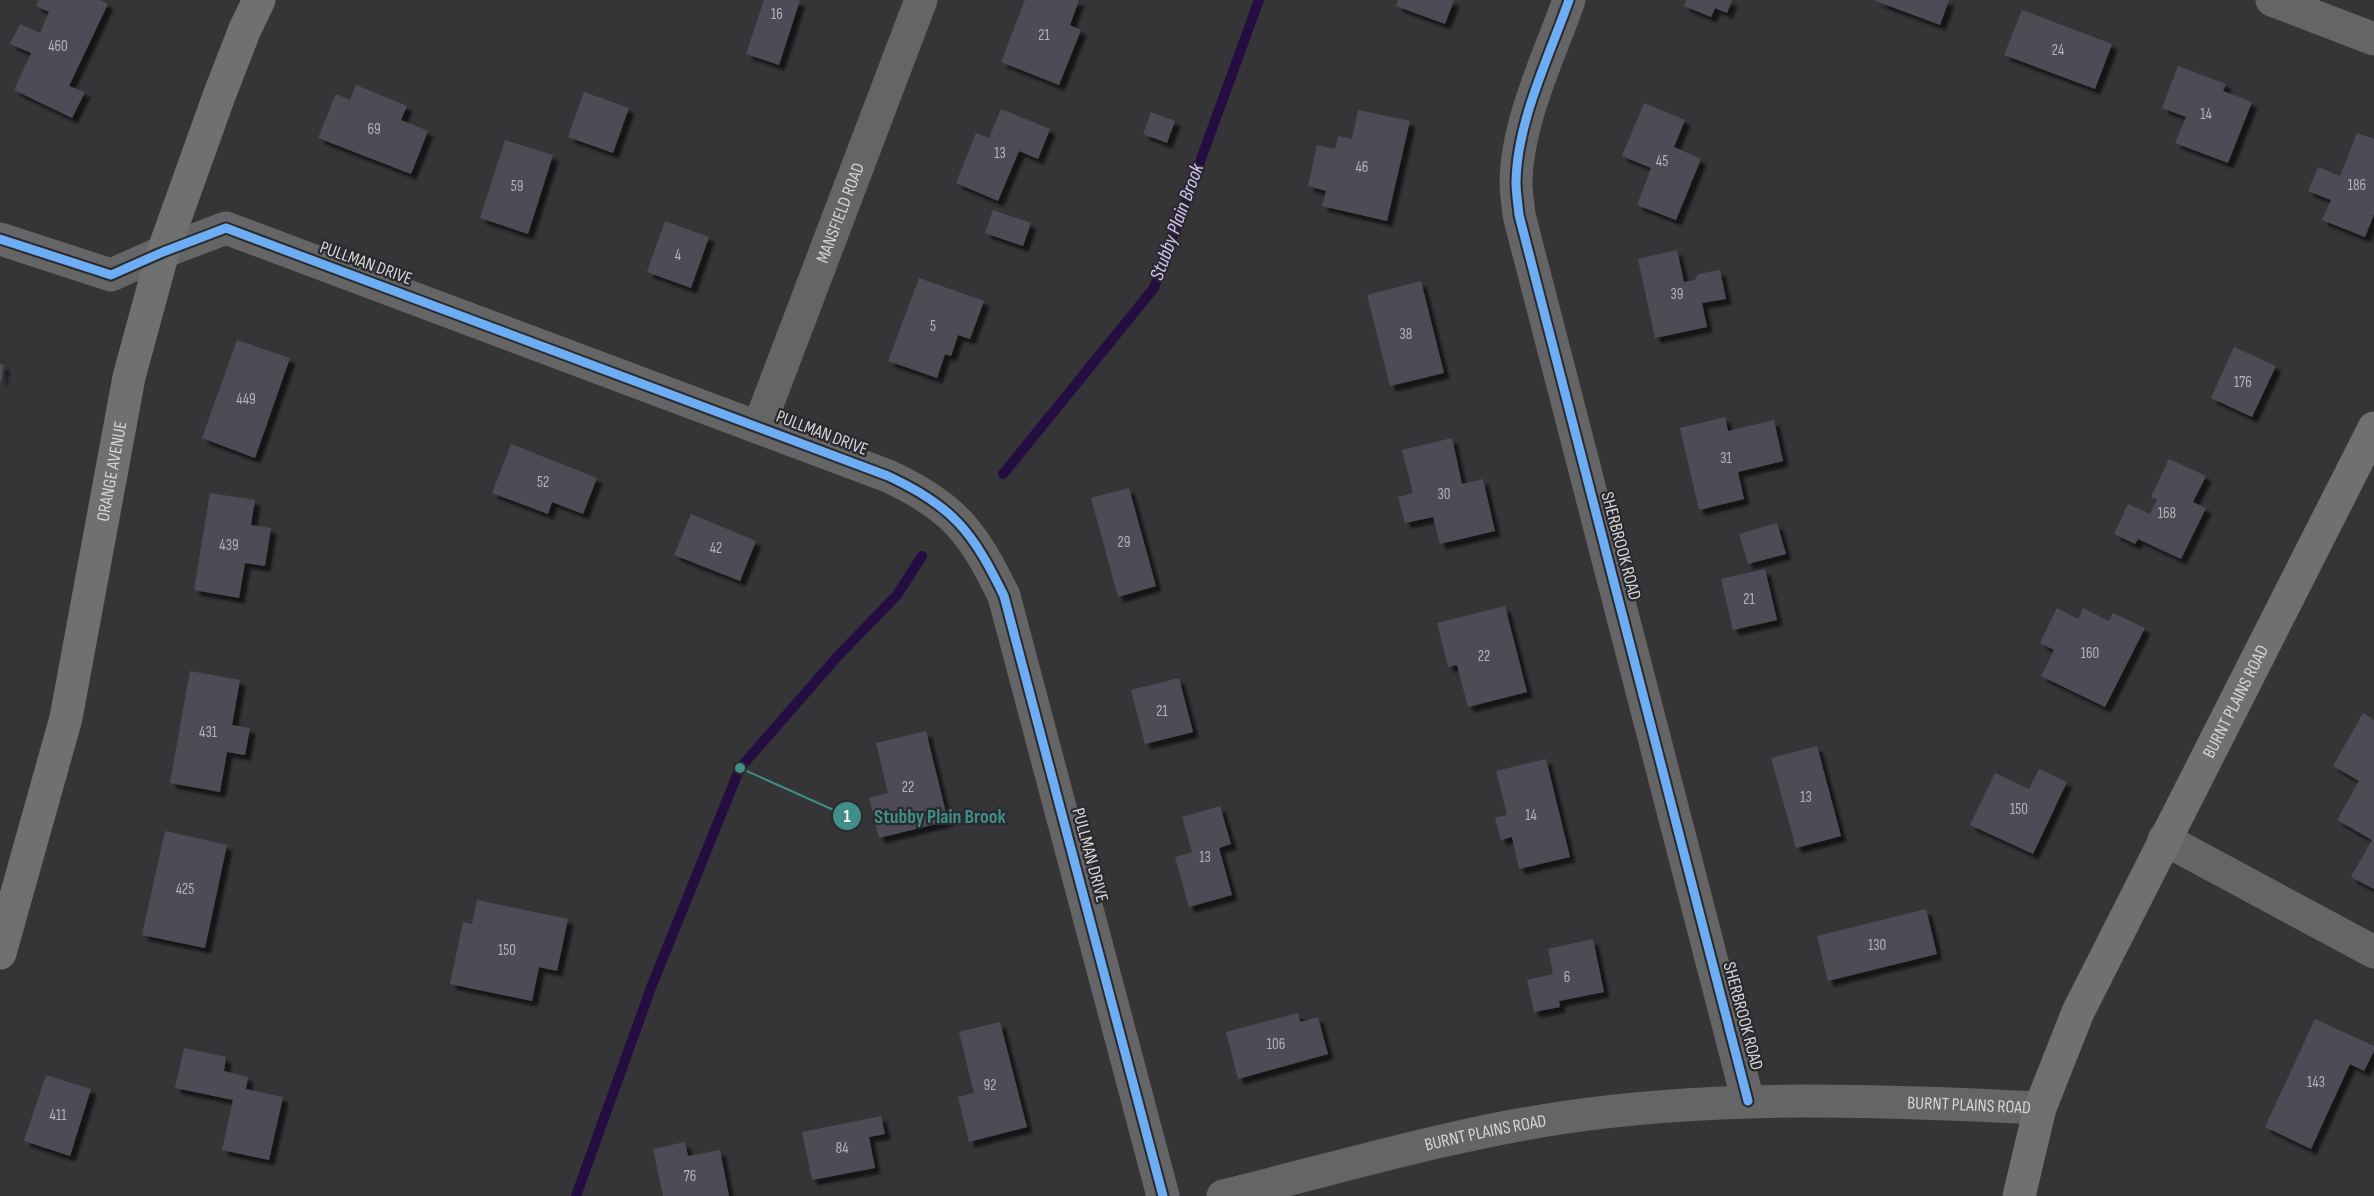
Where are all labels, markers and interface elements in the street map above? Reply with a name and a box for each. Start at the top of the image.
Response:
house number: 16 [771,5,783,24]
house number: 21 [1038,26,1050,45]
house number: 460 [48,37,68,56]
house number: 24 [2052,41,2064,60]
house number: 14 [2200,105,2212,124]
house number: 69 [367,120,381,139]
house number: 13 [994,144,1006,163]
house number: 45 [1656,152,1668,171]
house number: 46 [1356,158,1368,177]
street label: MANSFIELD ROAD [811,160,869,266]
water label: Stubby Plain Brook [1145,160,1209,284]
house number: 186 [2348,176,2366,195]
house number: 59 [511,177,523,196]
street label: PULLMAN DRIVE [317,237,415,289]
house number: 4 [675,246,681,265]
house number: 39 [1671,285,1683,304]
house number: 5 [930,317,936,336]
house number: 38 [1400,325,1412,344]
house number: 176 [2234,373,2252,392]
house number: 449 [236,390,256,409]
street label: PULLMAN DRIVE [773,406,871,460]
street label: ORANGE AVENUE [92,419,131,523]
house number: 31 [1720,449,1733,468]
house number: 52 [537,473,549,492]
house number: 30 [1438,485,1450,504]
street label: SHERBROOK ROAD [1596,490,1646,602]
house number: 168 [2158,504,2176,523]
house number: 29 [1118,533,1130,552]
house number: 439 [219,536,239,555]
house number: 42 [710,539,722,558]
house number: 21 [1743,590,1755,609]
street label: BURNT PLAINS ROAD [2198,641,2273,761]
house number: 160 [2081,644,2099,663]
house number: 22 [1478,647,1490,666]
house number: 21 [1156,702,1168,721]
house number: 431 [199,723,218,742]
house number: 22 [902,778,914,797]
house number: 13 [1800,788,1812,807]
callout: Stubby Plain Brook [832,797,1018,835]
house number: 150 [2010,800,2028,819]
text: Stubby Plain Brook [874,805,1006,829]
text: 1 [843,806,851,827]
street label: PULLMAN DRIVE [1067,806,1113,904]
house number: 14 [1525,806,1537,825]
house number: 13 [1199,848,1211,867]
house number: 425 [176,880,194,899]
house number: 130 [1868,936,1886,955]
house number: 150 [498,941,516,960]
street label: SHERBROOK ROAD [1718,960,1768,1072]
house number: 6 [1564,968,1570,987]
house number: 106 [1267,1035,1285,1054]
house number: 143 [2307,1073,2325,1092]
house number: 92 [984,1076,996,1095]
street label: BURNT PLAINS ROAD [1907,1092,2031,1118]
house number: 411 [50,1106,67,1125]
street label: BURNT PLAINS ROAD [1422,1110,1548,1155]
house number: 84 [835,1139,849,1158]
house number: 76 [684,1167,696,1186]

